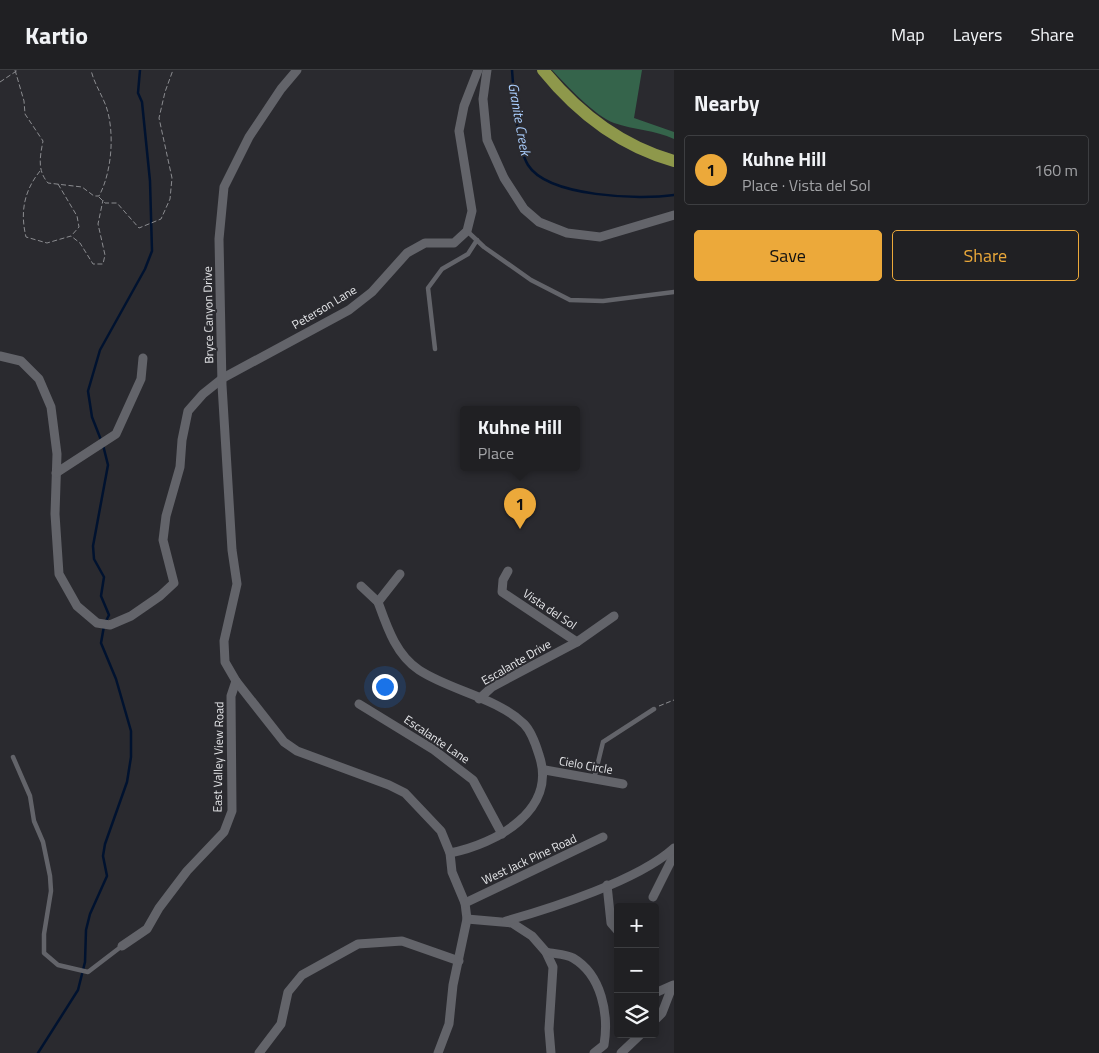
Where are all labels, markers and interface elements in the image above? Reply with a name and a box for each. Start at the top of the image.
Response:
text: Kartio [25,17,88,53]
text: Map [891,21,925,48]
text: Layers [953,21,1002,48]
text: Share [1030,21,1074,48]
water label: Granite Creek [503,81,537,159]
text: Nearby [694,87,759,119]
text: Kuhne Hill [742,144,826,173]
text: 1 [707,158,715,182]
text: 160 m [1034,158,1078,182]
text: Place · Vista del Sol [742,173,871,197]
button: Save [694,230,882,281]
button: Share [892,230,1079,281]
street label: Bryce Canyon Drive [198,266,218,364]
street label: Peterson Lane [288,280,360,334]
popup [460,406,580,471]
text: Kuhne Hill [478,412,562,441]
text: Place [478,441,514,465]
pin: 1 [504,488,536,529]
street label: Vista del Sol [519,584,581,634]
street label: Escalante Drive [478,634,554,690]
your location [372,674,398,700]
street label: East Valley View Road [208,701,228,813]
street label: Escalante Lane [400,710,474,768]
street label: Cielo Circle [558,751,614,779]
street label: West Jack Pine Road [478,829,580,889]
map controls [614,903,659,1038]
button: + [614,903,659,948]
button: − [614,948,659,993]
button: layers [614,993,659,1038]

